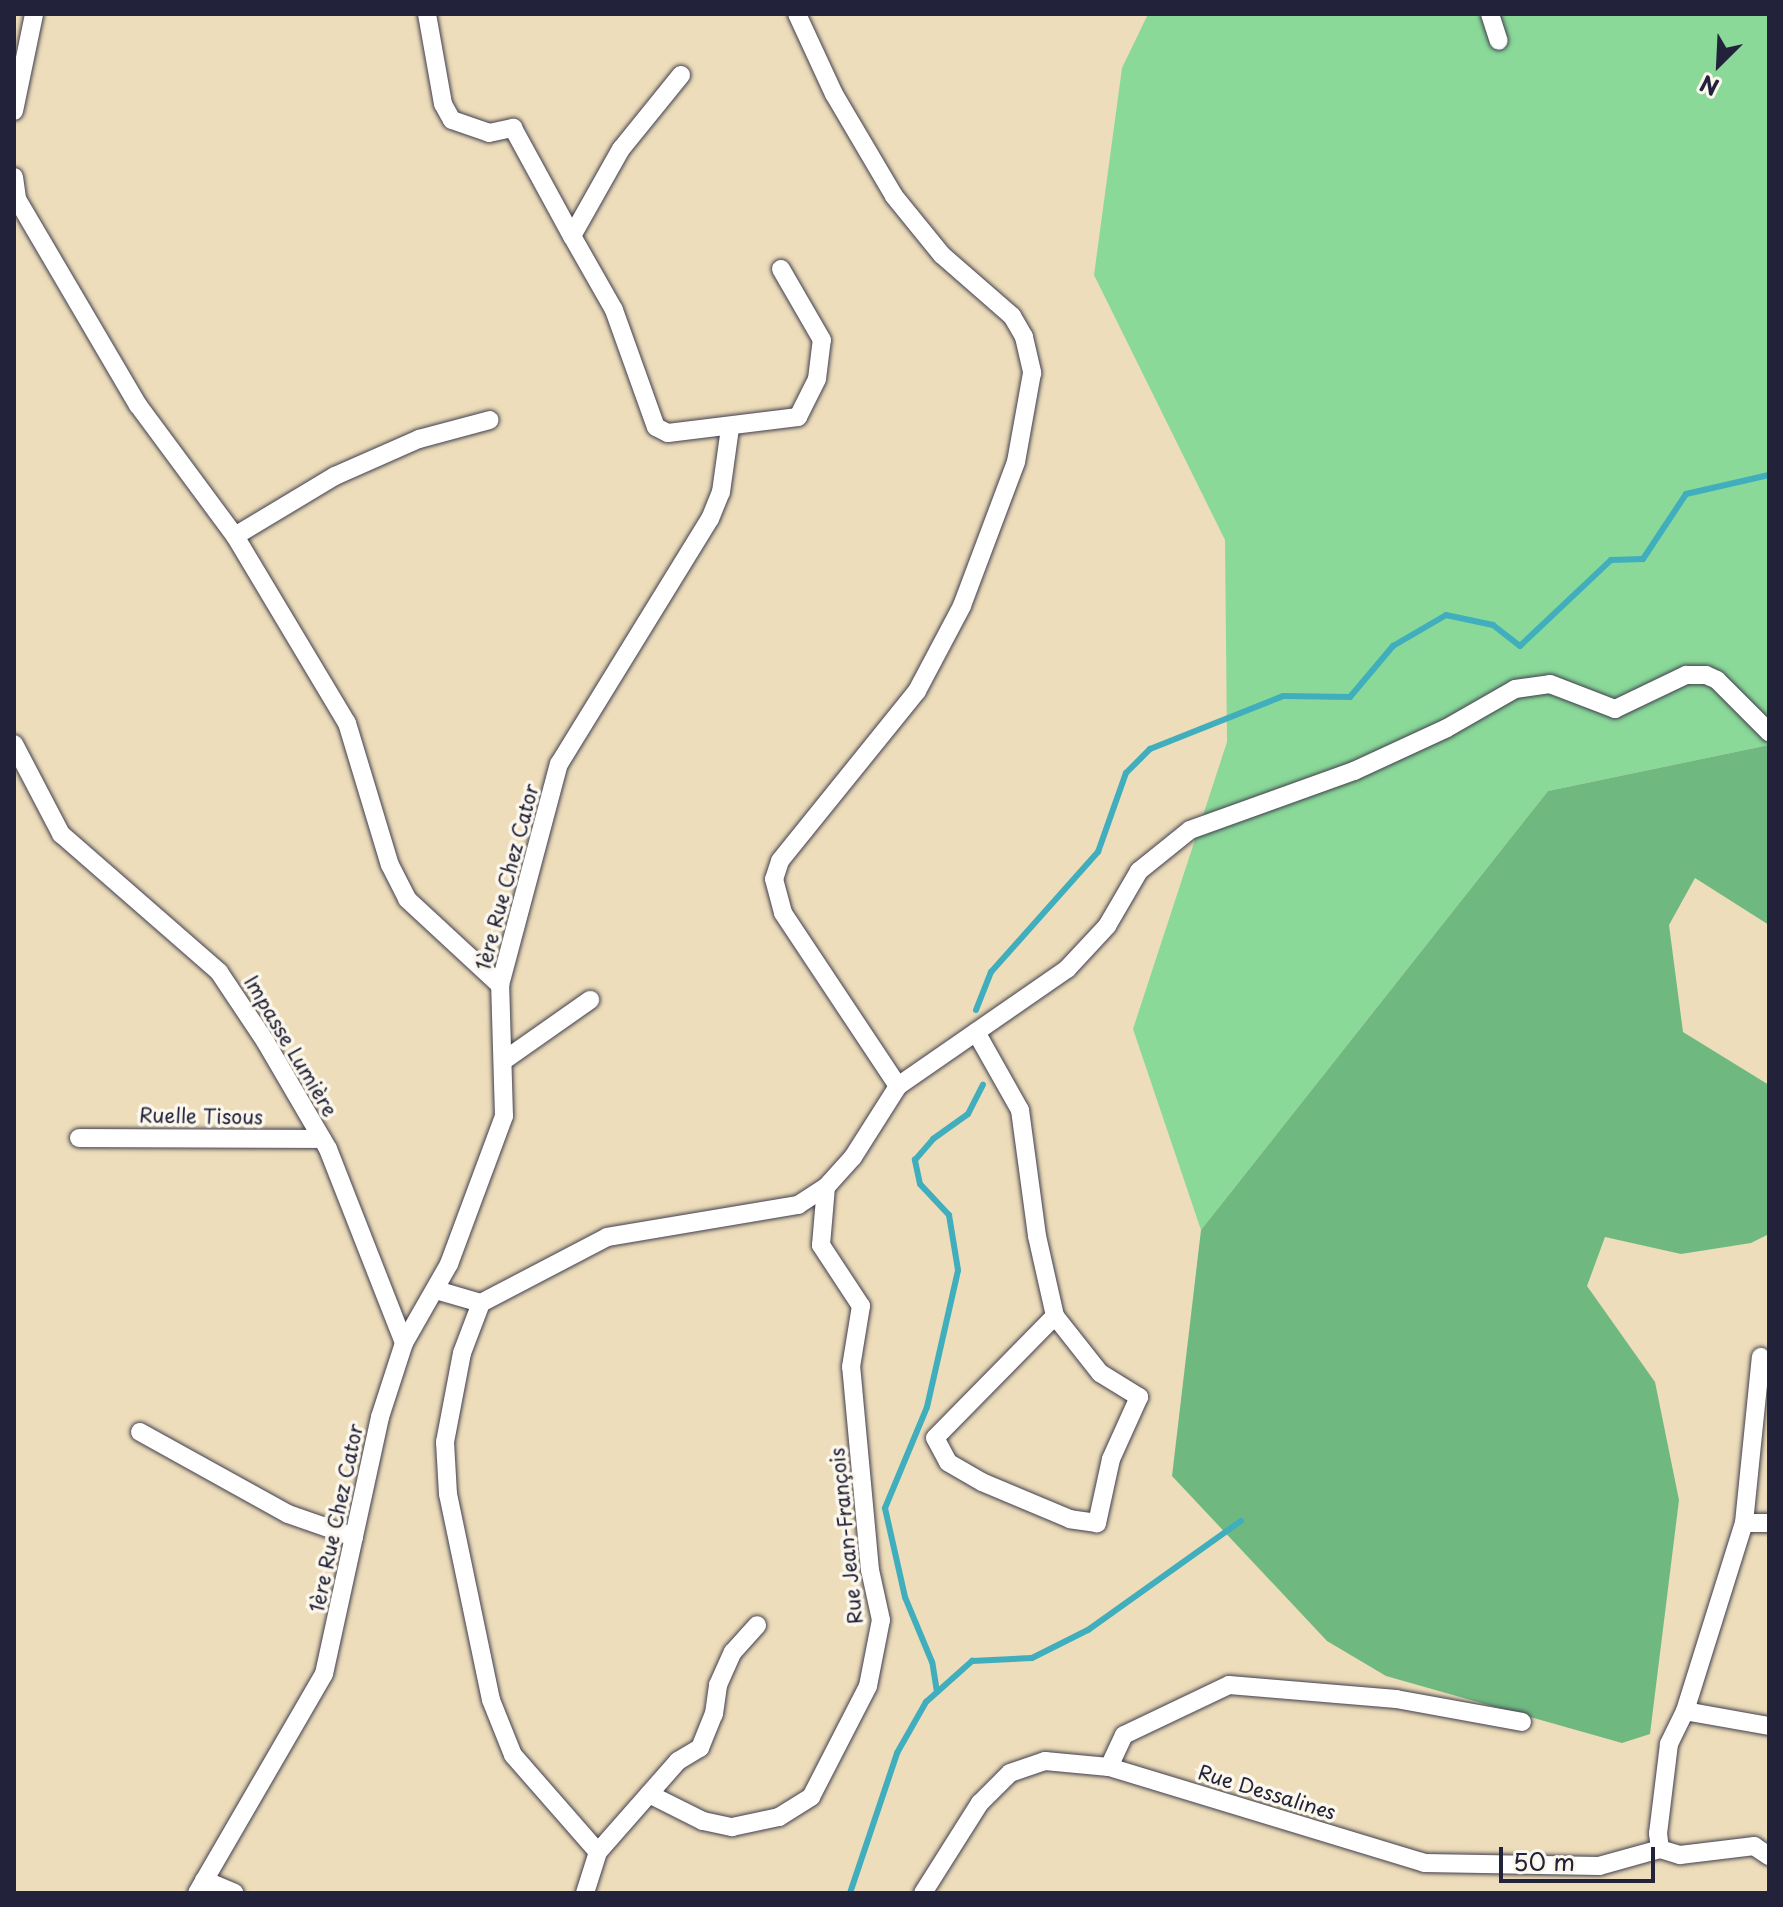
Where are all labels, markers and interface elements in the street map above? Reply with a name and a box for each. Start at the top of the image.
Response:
north arrow [1679,24,1759,104]
text: N [1694,68,1724,105]
street label: 1ère Rue Chez Cator [470,779,544,975]
street label: Impasse Lumière [239,971,343,1121]
street label: Ruelle Tisous [138,1103,264,1129]
street label: 1ère Rue Chez Cator [304,1419,368,1617]
street label: Rue Jean-François [825,1445,867,1627]
street label: Rue Dessalines [1195,1760,1339,1824]
scale bar [1503,1831,1659,1881]
text: 50 m [1513,1843,1575,1879]

